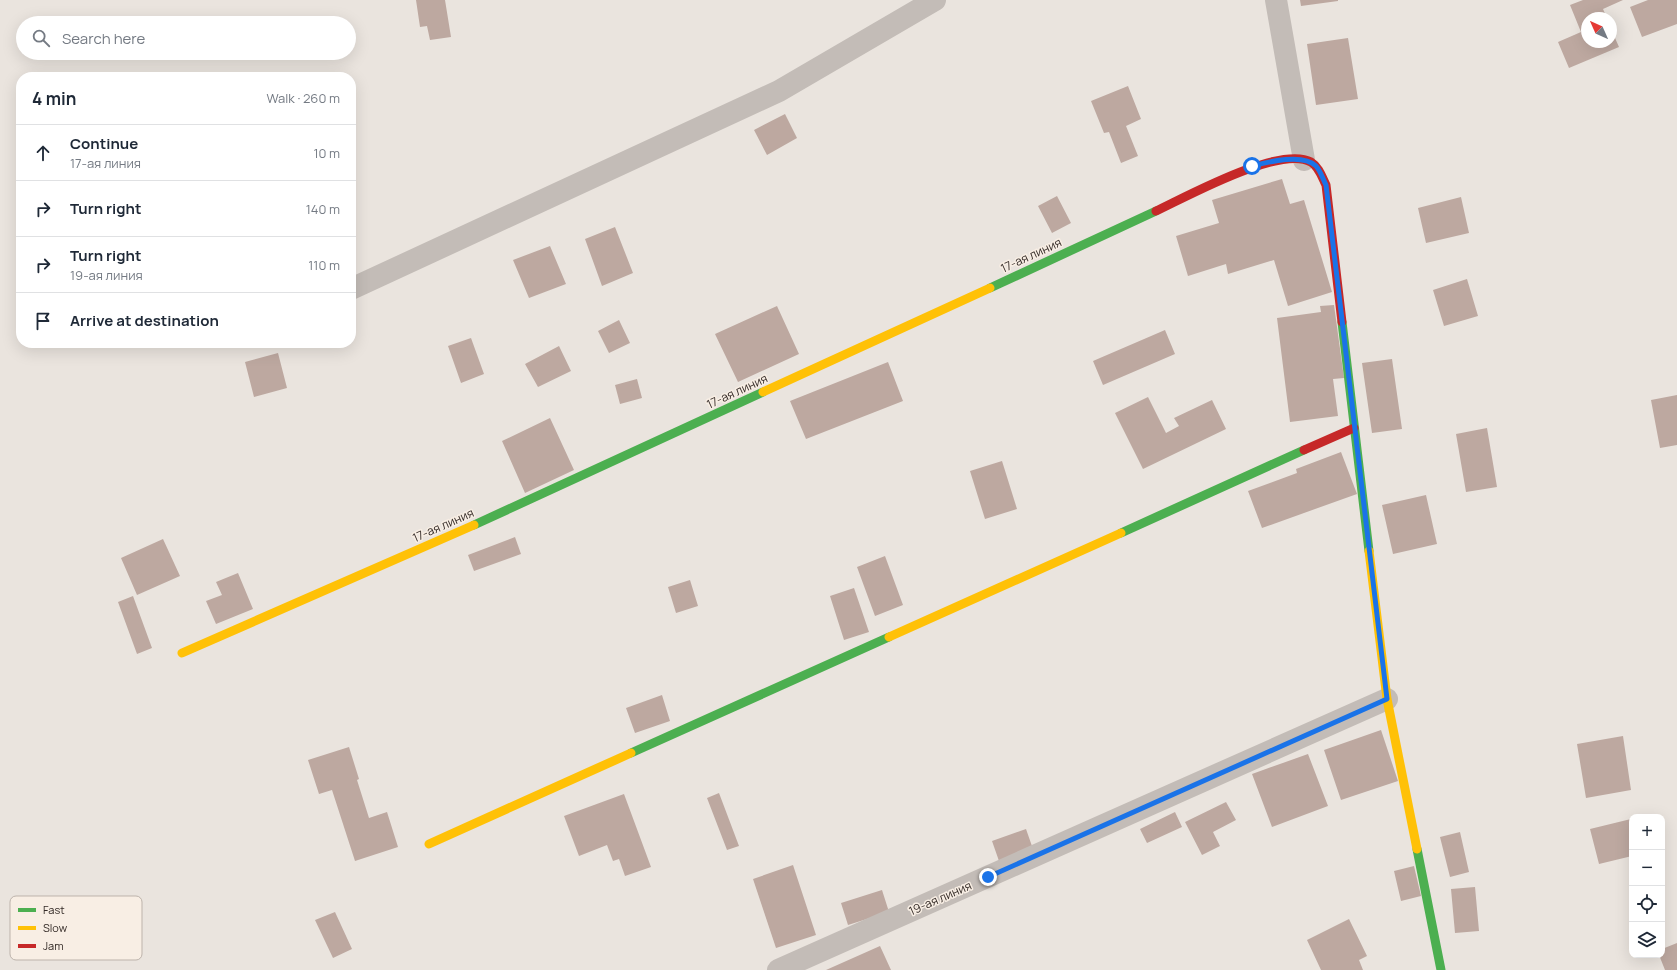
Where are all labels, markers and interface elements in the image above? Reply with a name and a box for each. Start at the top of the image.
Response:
north arrow [1581,12,1617,48]
search box [16,16,356,60]
icon: search [30,27,52,49]
text: Search here [62,28,145,49]
text: 4 min [32,87,76,110]
text: Walk · 260 m [267,89,340,107]
text: Continue [70,133,138,154]
icon: ahead [32,142,54,164]
text: 10 m [313,144,340,162]
text: 17-ая линия [70,154,141,172]
route start [1243,157,1261,175]
icon: right [32,198,54,220]
text: Turn right [70,198,141,219]
text: 140 m [306,200,340,218]
street label: 17-ая линия [998,233,1064,277]
text: Turn right [70,245,141,266]
icon: right [32,254,54,276]
text: 110 m [308,256,340,274]
text: 19-ая линия [70,266,143,284]
icon: arrive [32,310,54,332]
text: Arrive at destination [70,310,219,331]
street label: 17-ая линия [704,369,770,413]
street label: 17-ая линия [410,504,476,546]
map controls [1629,814,1665,958]
button: + [1629,814,1665,850]
button: − [1629,850,1665,886]
route end [979,868,997,886]
street label: 19-ая линия [906,877,974,919]
button: locate [1629,886,1665,922]
legend [10,896,142,960]
text: Fast [43,902,65,917]
text: Slow [43,920,68,935]
button: layers [1629,922,1665,958]
text: Jam [43,938,64,953]

